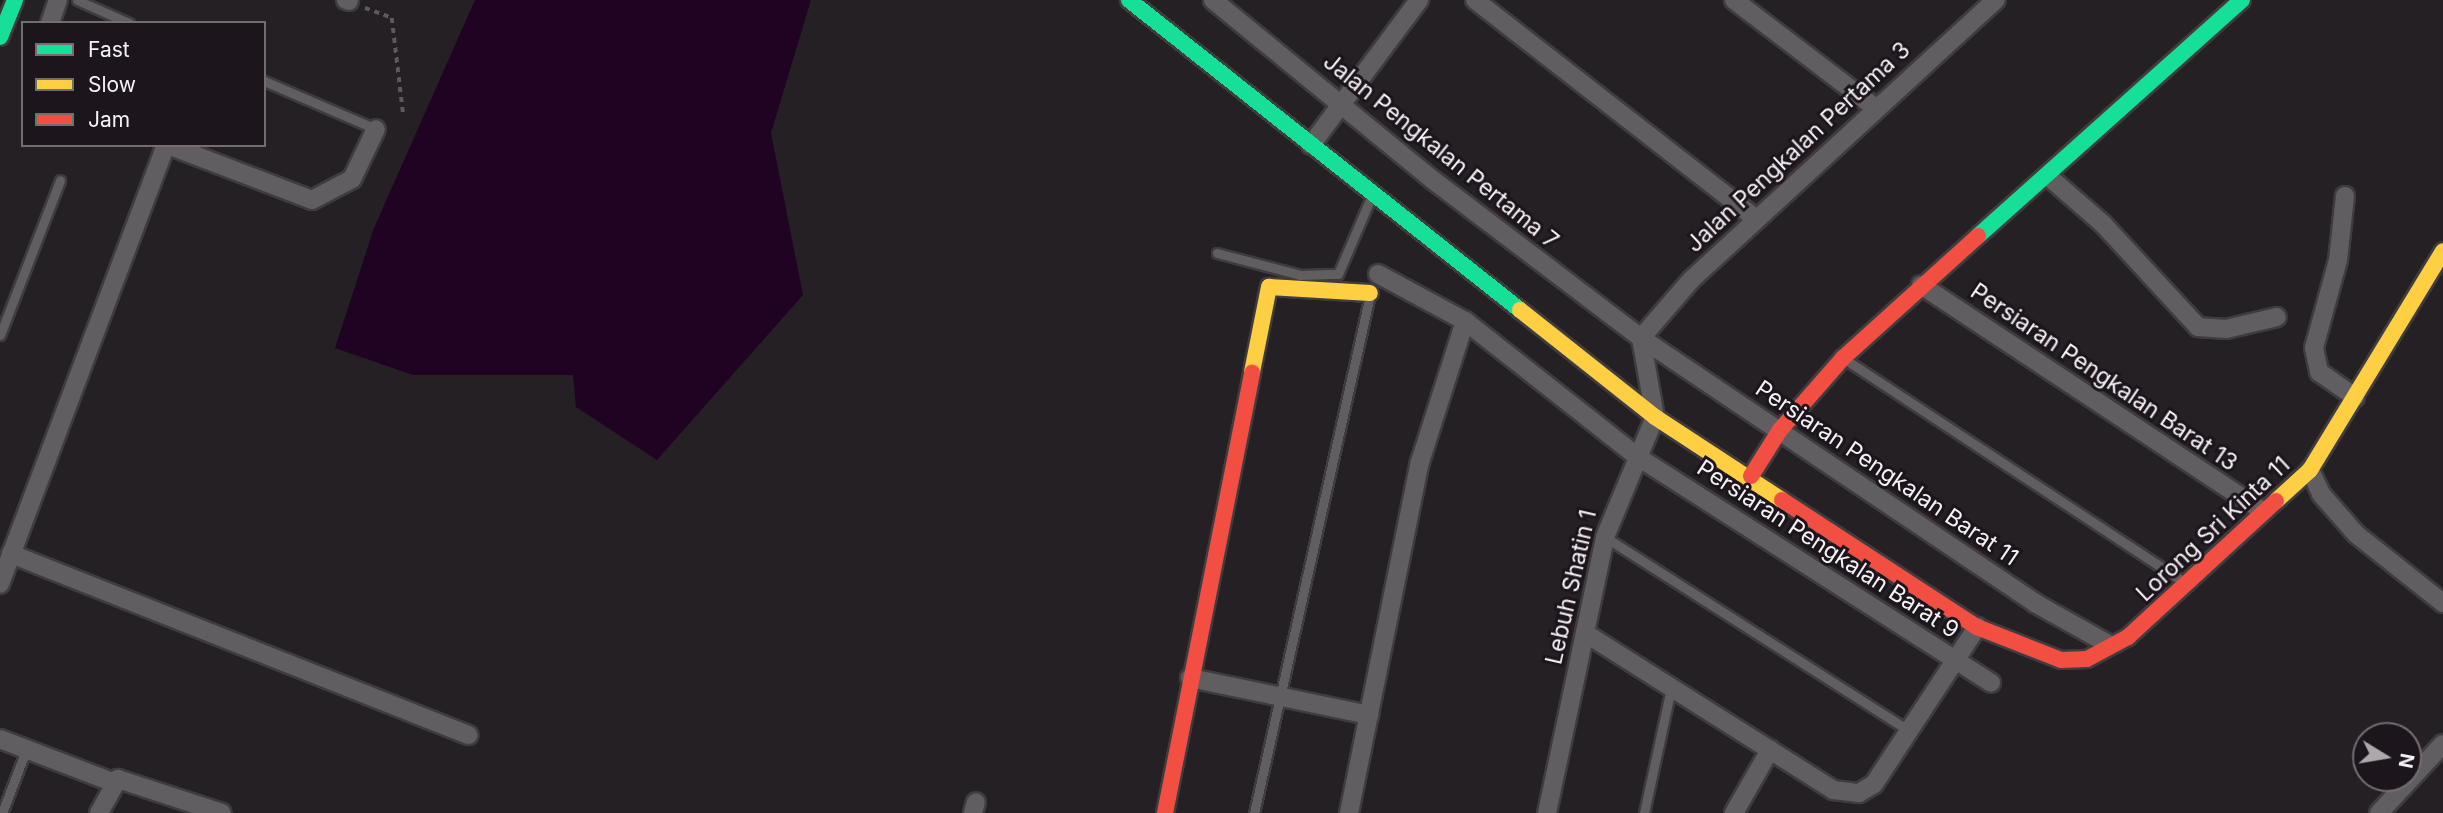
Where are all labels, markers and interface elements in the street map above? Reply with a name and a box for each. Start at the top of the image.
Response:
legend [21,21,266,147]
street label: Jalan Pengkalan Pertama 3 [1680,36,1916,258]
text: Fast [88,37,130,62]
street label: Jalan Pengkalan Pertama 7 [1318,48,1564,254]
text: Slow [88,72,136,97]
text: Jam [88,107,130,132]
street label: Persiaran Pengkalan Barat 13 [1965,277,2243,477]
street label: Persiaran Pengkalan Barat 11 [1750,375,2024,571]
street label: Lorong Sri Kinta 11 [2131,451,2295,607]
street label: Persiaran Pengkalan Barat 9 [1692,454,1964,644]
street label: Lebuh Shatin 1 [1540,507,1602,667]
north arrow [2352,722,2422,792]
text: N [2393,751,2419,770]

